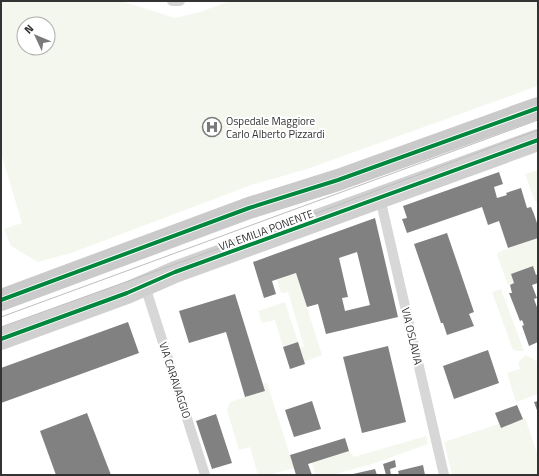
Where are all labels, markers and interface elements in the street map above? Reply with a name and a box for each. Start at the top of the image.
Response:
north arrow [16,16,56,56]
text: N [20,21,37,37]
place label: Ospedale Maggiore Carlo Alberto Pizzardi [226,113,325,142]
hospital icon: Ospedale Maggiore Carlo Alberto Pizzardi [201,116,223,138]
street label: VIA EMILIA PONENTE [216,205,316,255]
street label: VIA OSLAVIA [398,306,426,367]
street label: VIA CARAVAGGIO [155,340,195,420]

